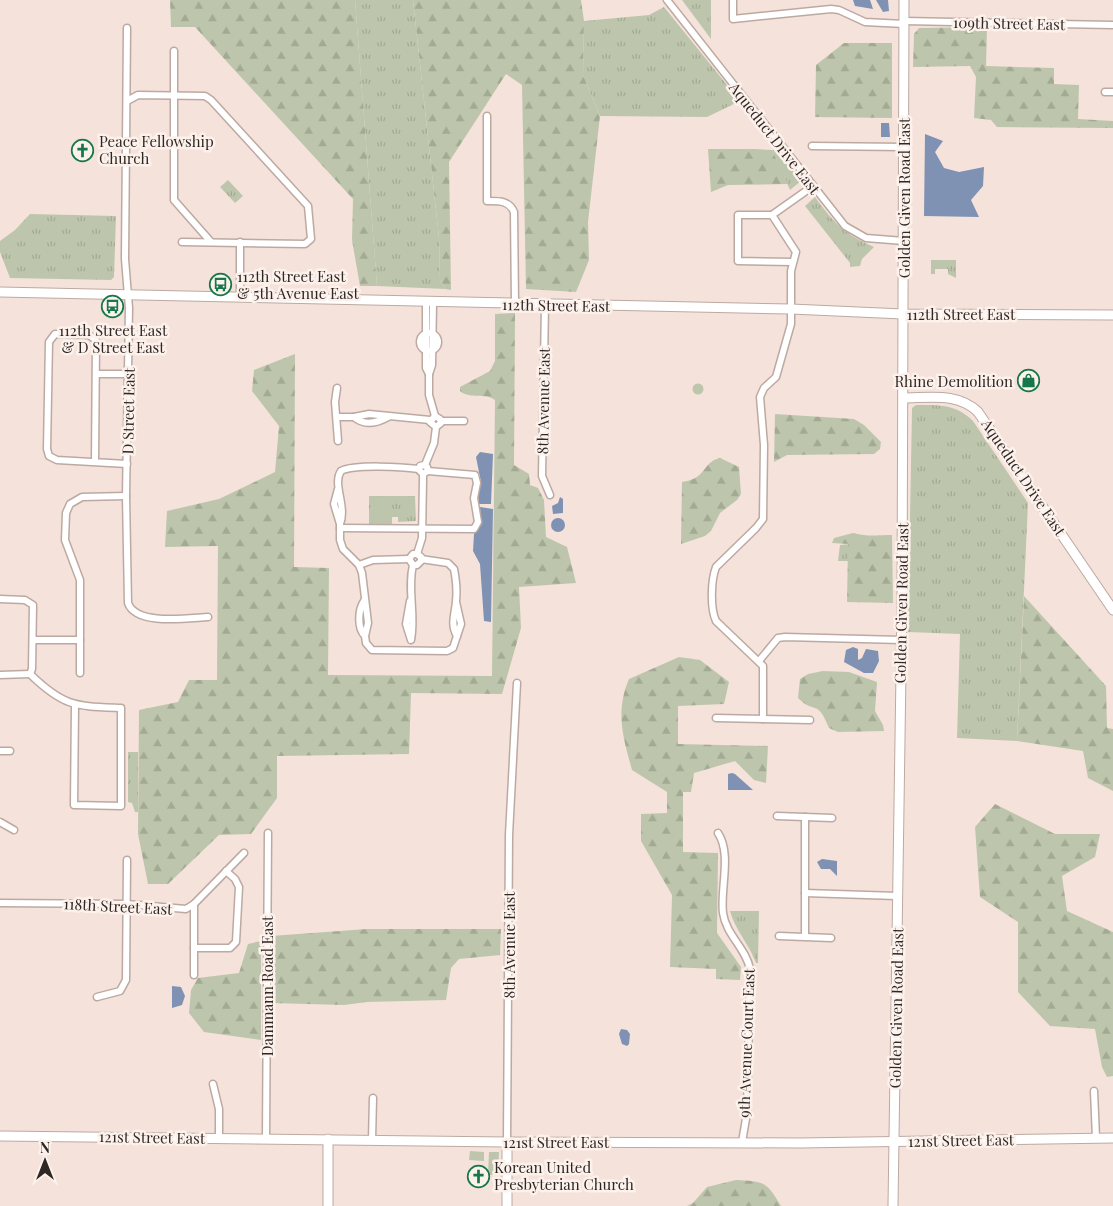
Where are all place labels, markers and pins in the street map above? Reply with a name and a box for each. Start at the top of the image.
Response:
place label: Peace Fellowship Church [99,131,214,168]
church icon: Peace Fellowship Church [71,138,95,162]
place label: 112th Street East & 5th Avenue East [237,266,359,303]
bus stop icon: 112th Street East & 5th Avenue East [209,273,233,297]
bus stop icon: 112th Street East & D Street East [101,295,125,319]
place label: 112th Street East & D Street East [59,320,168,357]
shop icon: Rhine Demolition [1017,369,1041,393]
place label: Rhine Demolition [894,371,1013,391]
place label: Korean United Presbyterian Church [494,1157,634,1194]
church icon: Korean United Presbyterian Church [466,1164,490,1188]

